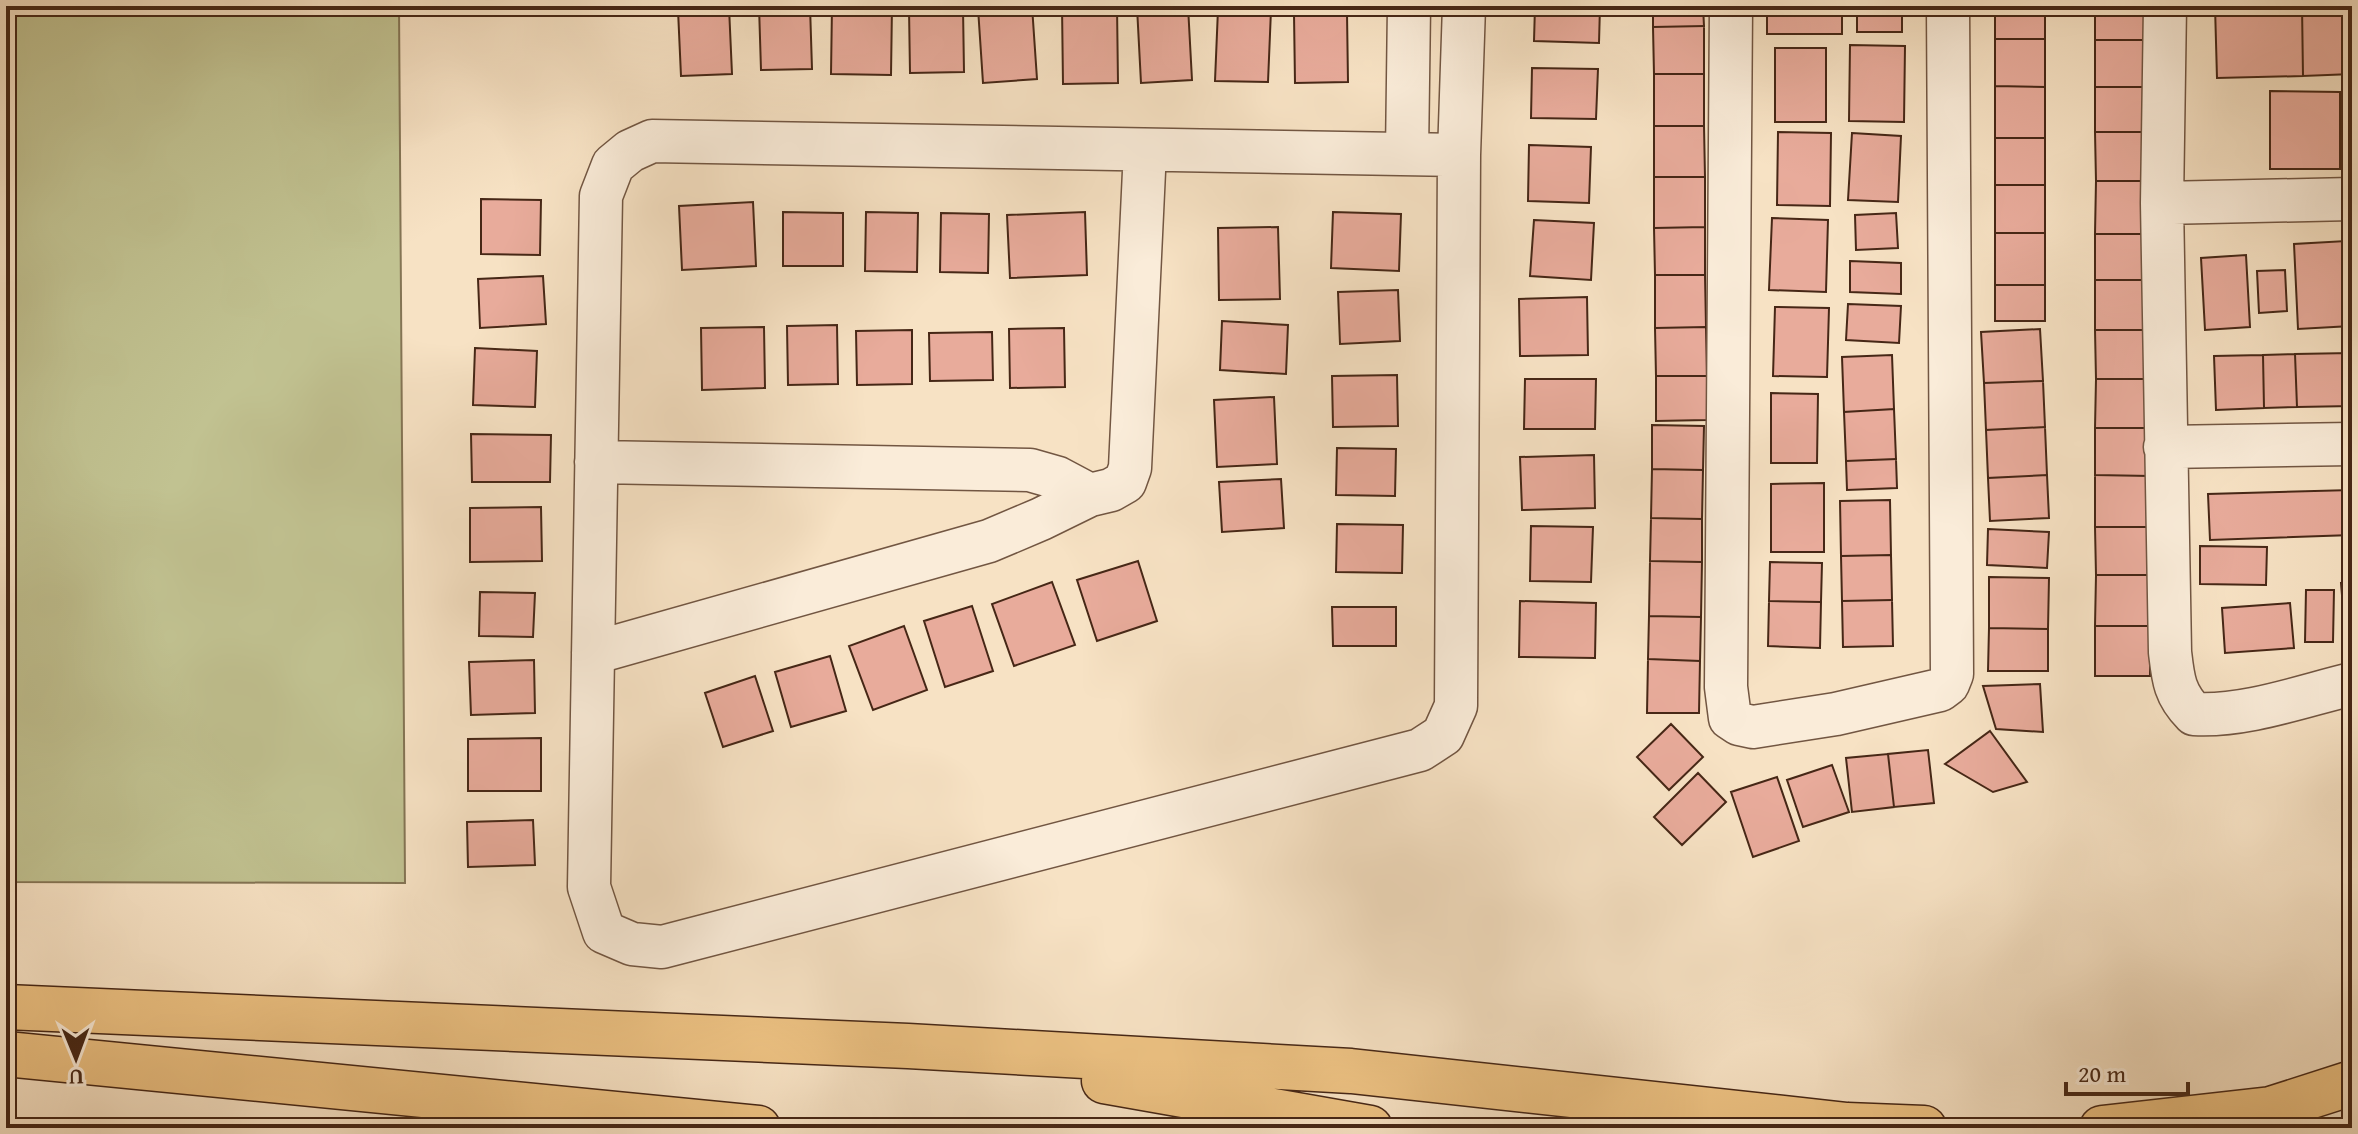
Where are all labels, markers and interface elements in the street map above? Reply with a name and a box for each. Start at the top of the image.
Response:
north arrow [36,1018,116,1098]
scale bar [2066,1046,2188,1096]
text: 20 m [2078,1056,2126,1091]
text: U [68,1062,84,1094]

